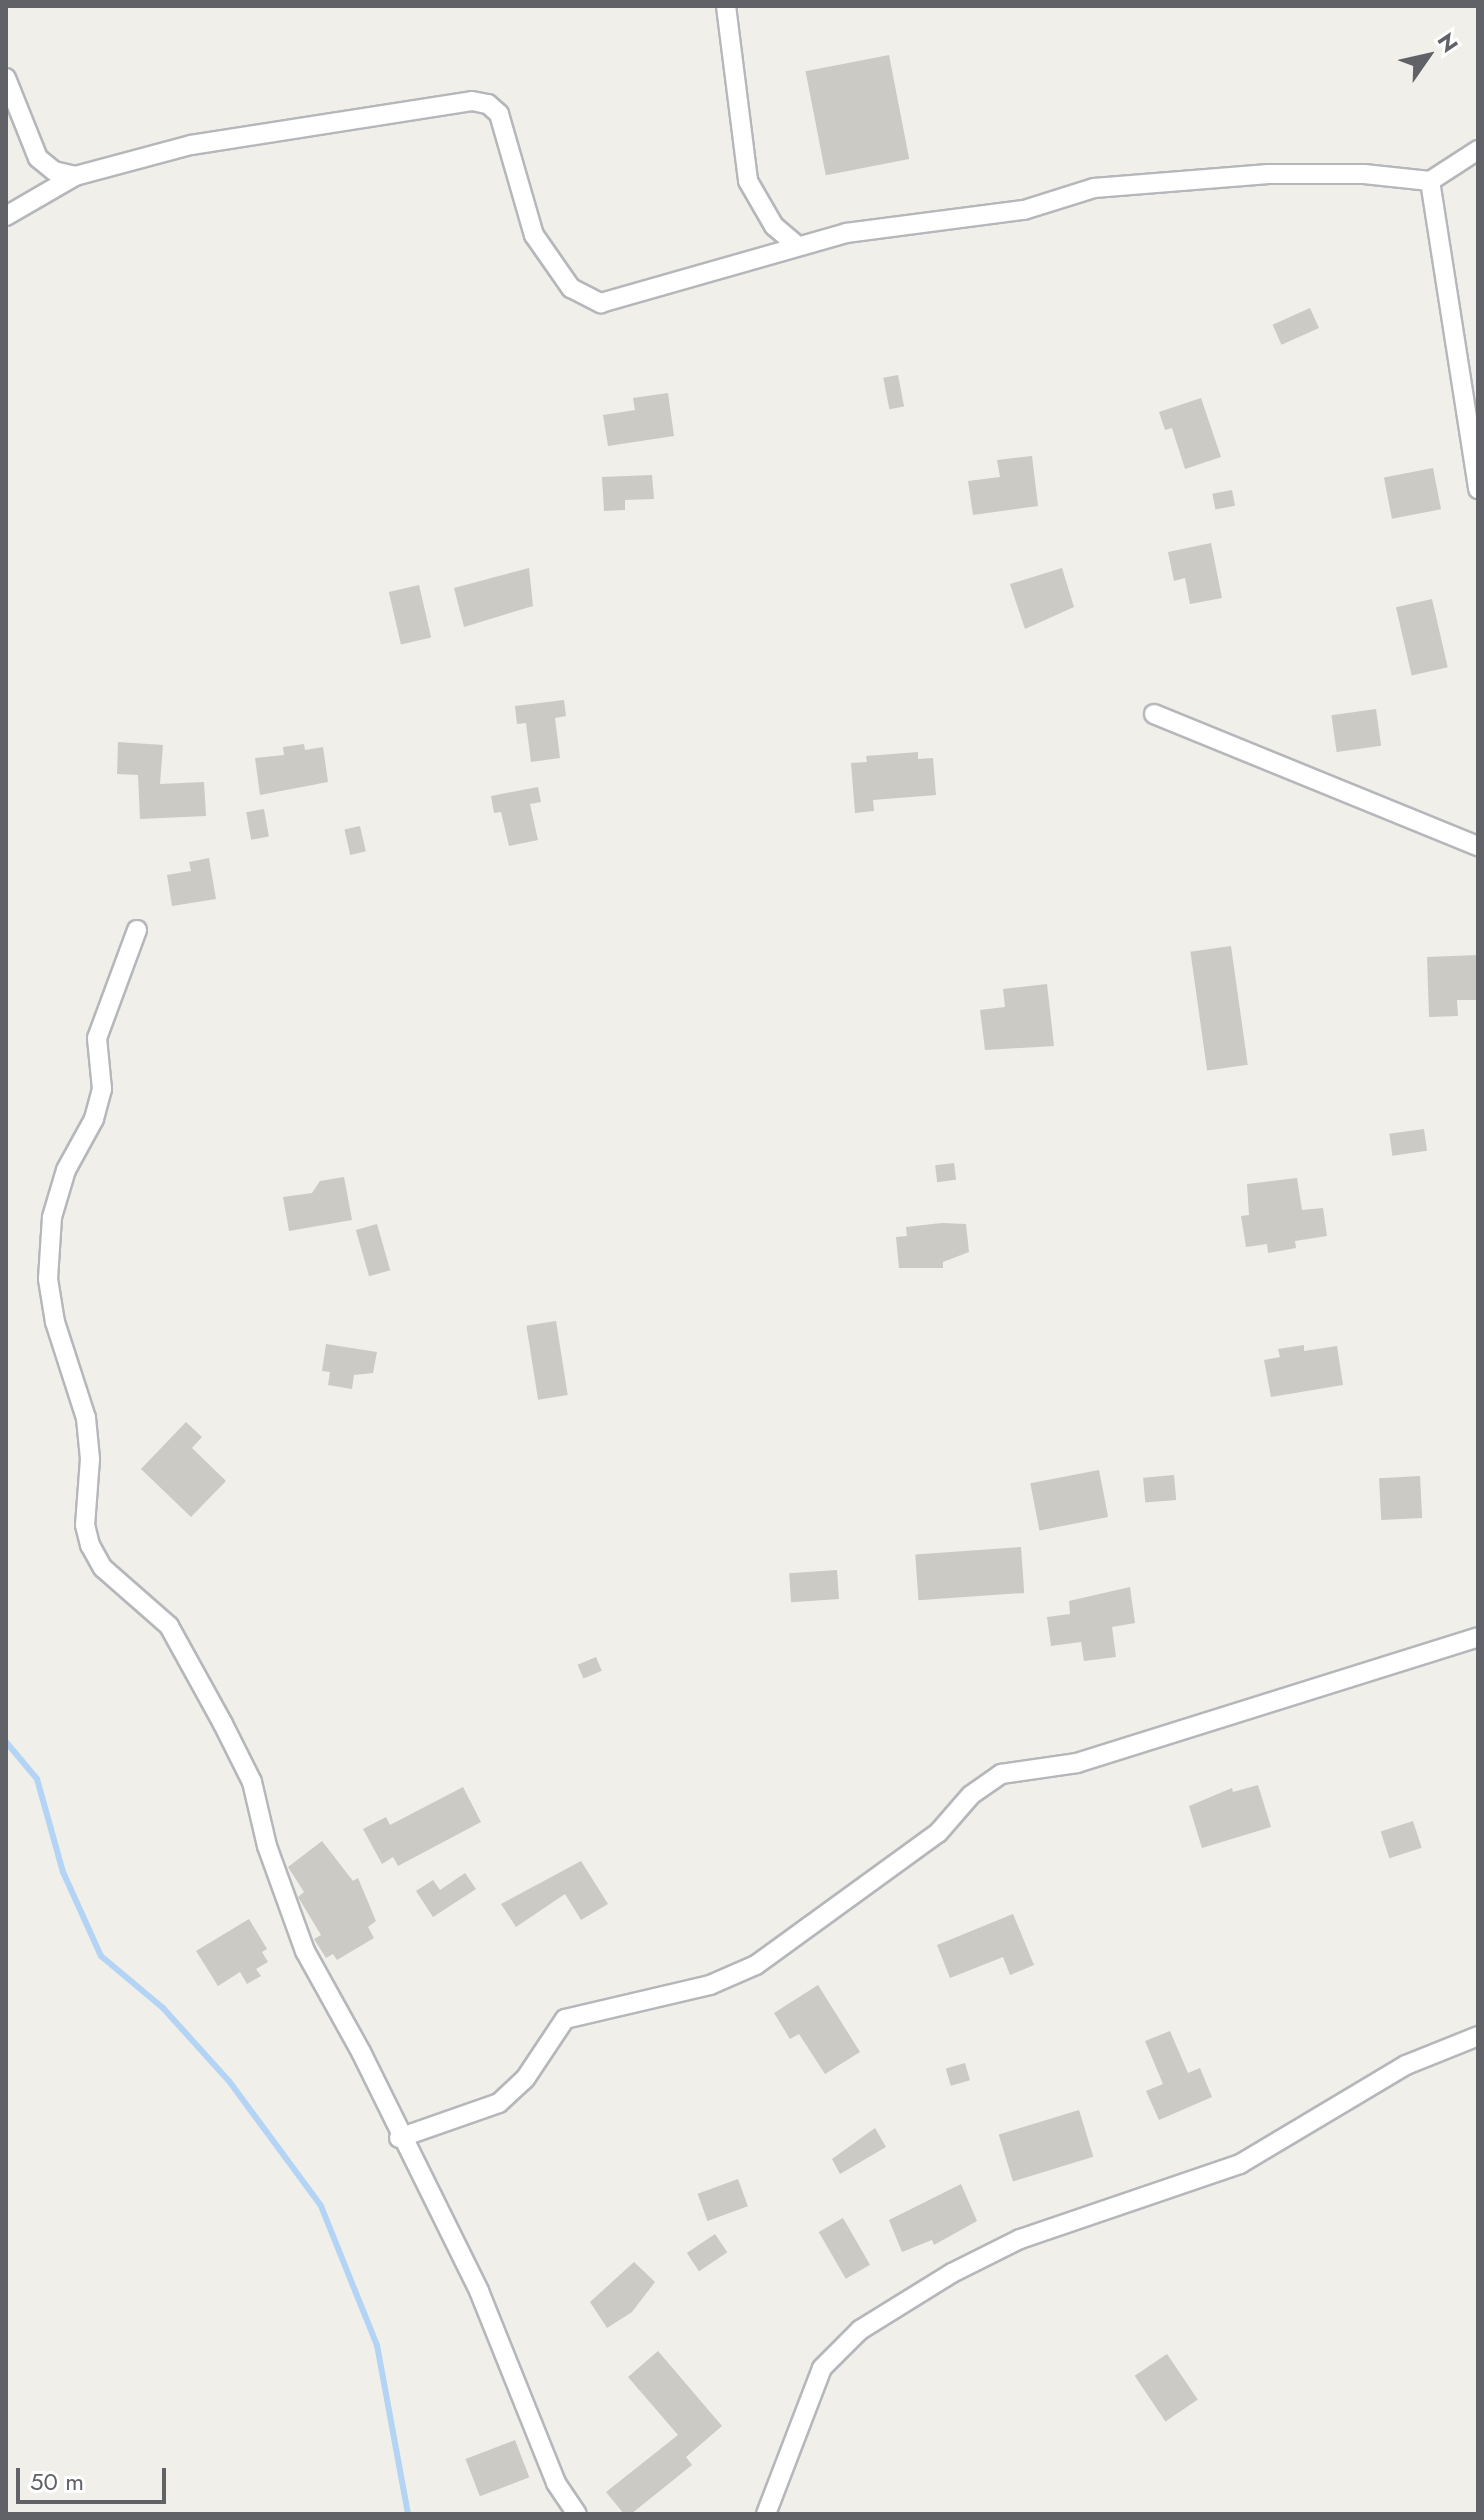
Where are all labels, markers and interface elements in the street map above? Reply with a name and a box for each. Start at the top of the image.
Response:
north arrow [1388,16,1468,96]
text: N [1430,26,1466,59]
scale bar [20,2452,170,2502]
text: 50 m [30,2464,84,2499]

